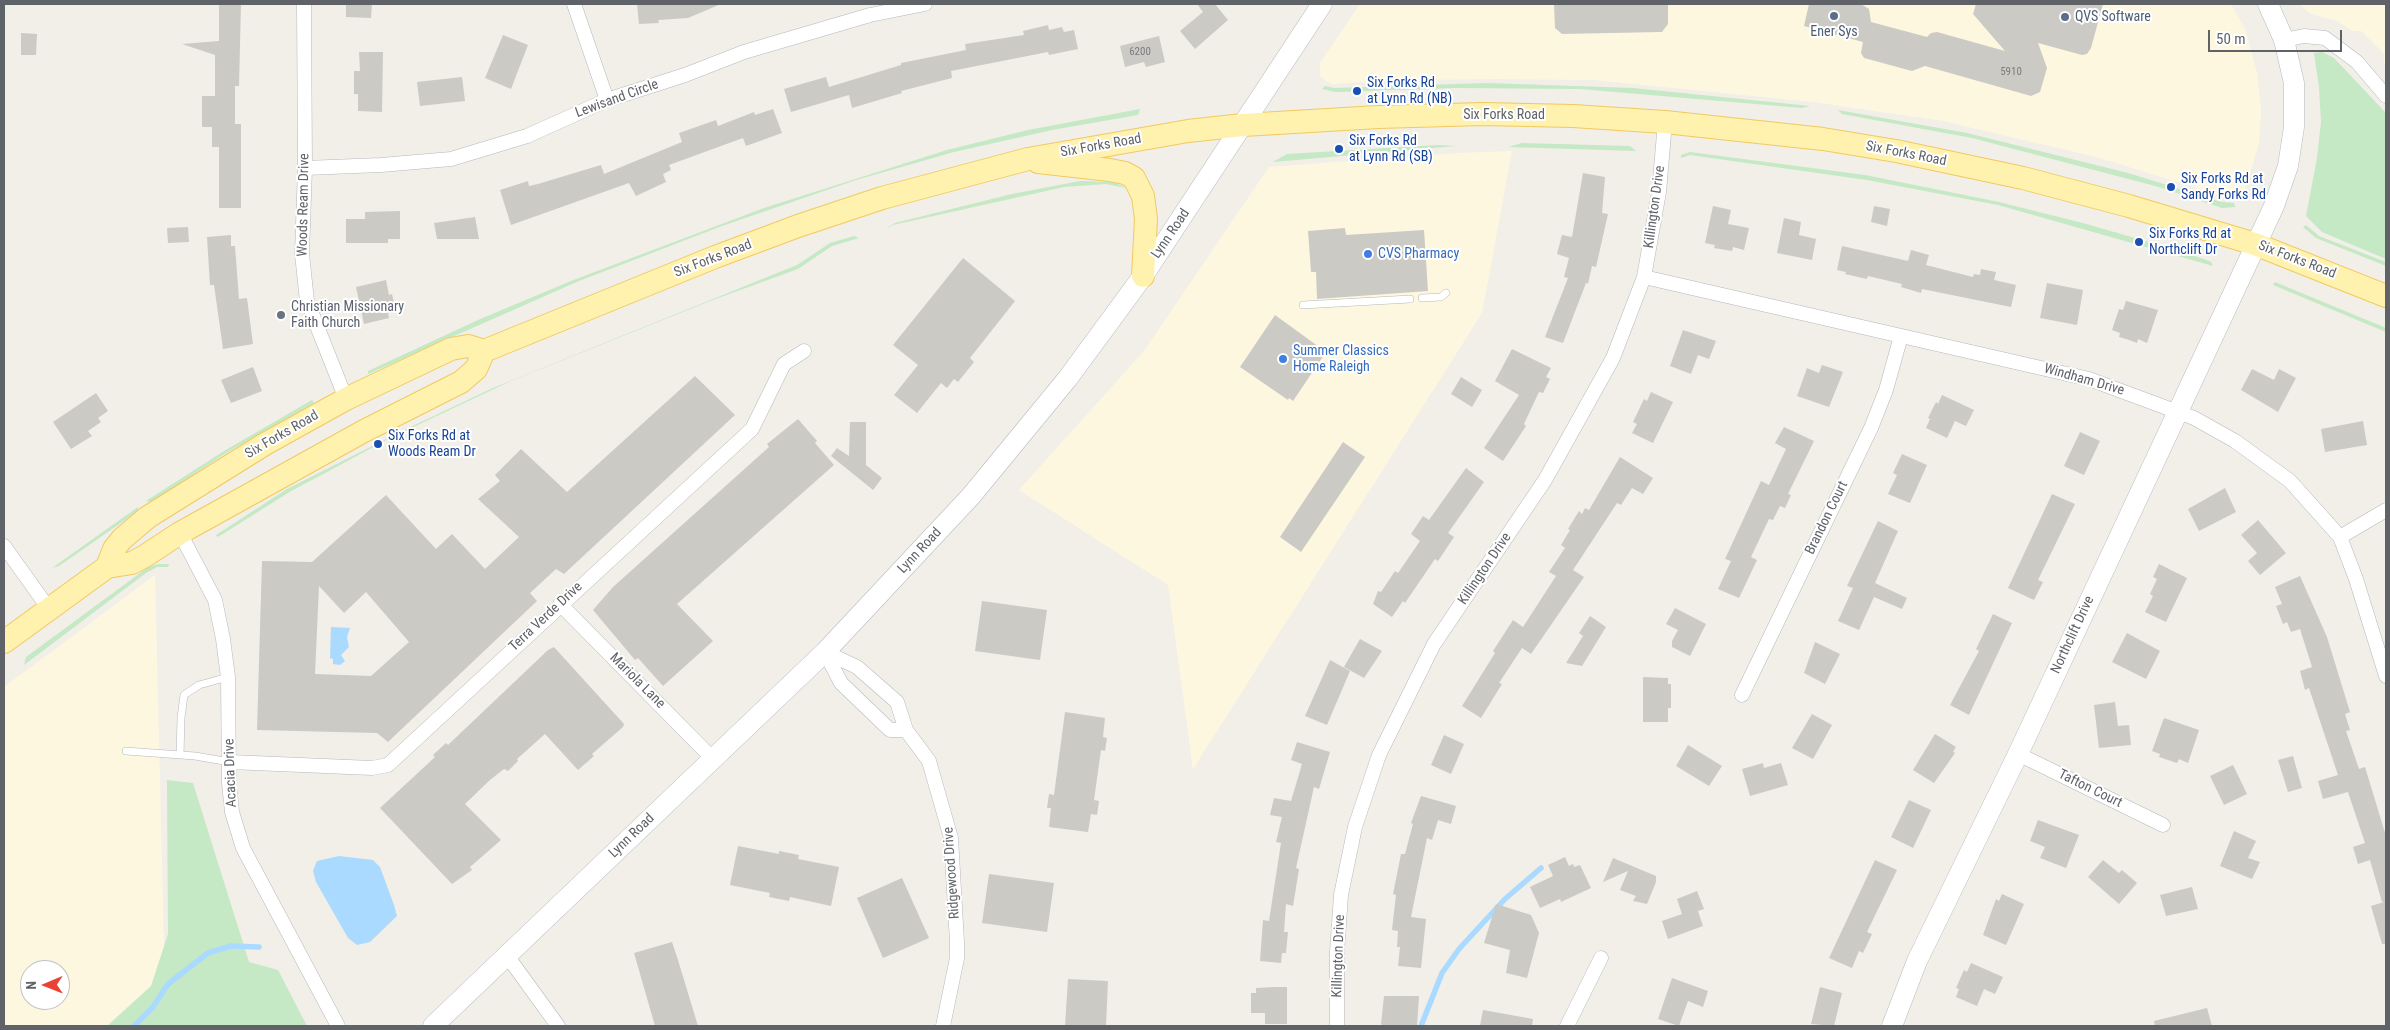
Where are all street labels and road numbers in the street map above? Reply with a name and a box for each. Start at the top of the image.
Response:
street label: Lewisand Circle [573,76,661,122]
street label: Six Forks Road [1463,107,1545,123]
street label: Six Forks Road [1059,131,1143,161]
street label: Six Forks Road [1864,138,1948,170]
street label: Woods Ream Drive [295,153,313,257]
street label: Killington Drive [1641,165,1669,249]
street label: Lynn Road [1148,206,1194,262]
street label: Six Forks Road [672,237,754,281]
street label: Six Forks Road [2256,238,2338,282]
street label: Windham Drive [2042,361,2126,399]
street label: Six Forks Road [242,407,322,463]
street label: Brandon Court [1802,479,1852,557]
street label: Lynn Road [895,525,945,577]
street label: Killington Drive [1455,530,1515,608]
street label: Terra Verde Drive [506,579,586,655]
street label: Northclift Drive [2048,593,2098,677]
street label: Mariola Lane [606,650,668,712]
street label: Acacia Drive [221,738,241,808]
street label: Tafton Court [2055,766,2125,812]
street label: Lynn Road [606,810,658,862]
street label: Ridgewood Drive [940,826,964,920]
street label: Killington Drive [1329,914,1349,998]

